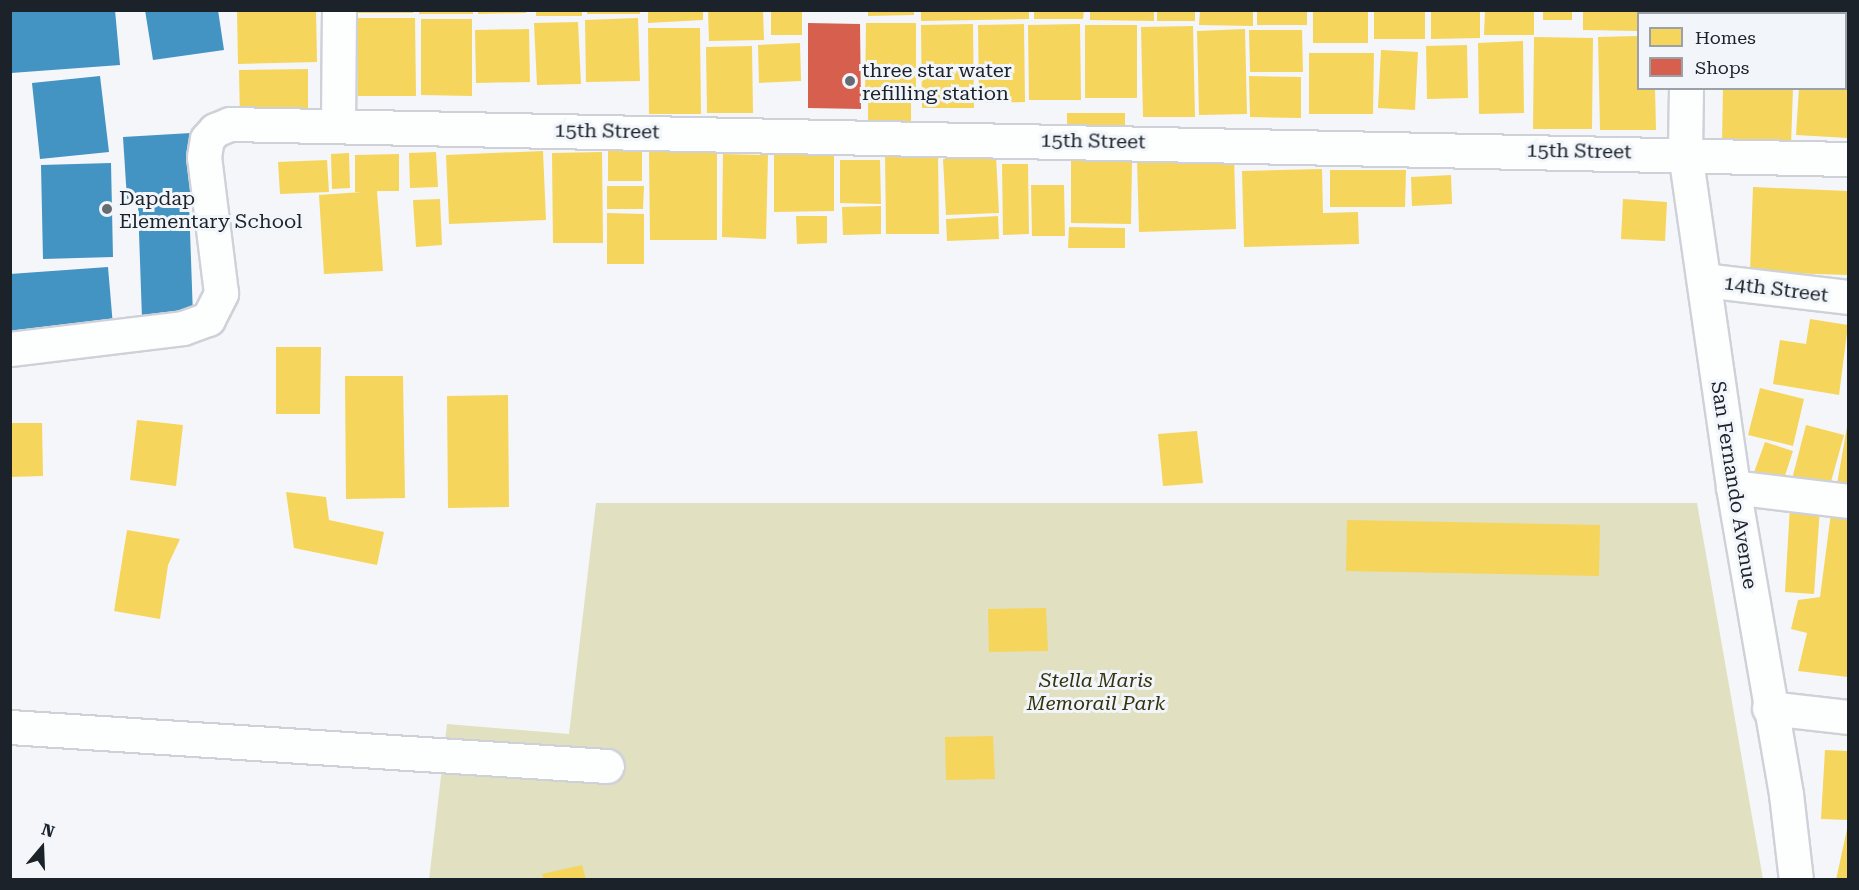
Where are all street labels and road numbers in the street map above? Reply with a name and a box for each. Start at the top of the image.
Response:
street label: 15th Street [554,118,660,144]
street label: 15th Street [1040,128,1146,154]
street label: 15th Street [1526,138,1632,164]
street label: 14th Street [1722,271,1830,307]
street label: San Fernando Avenue [1706,379,1762,591]

